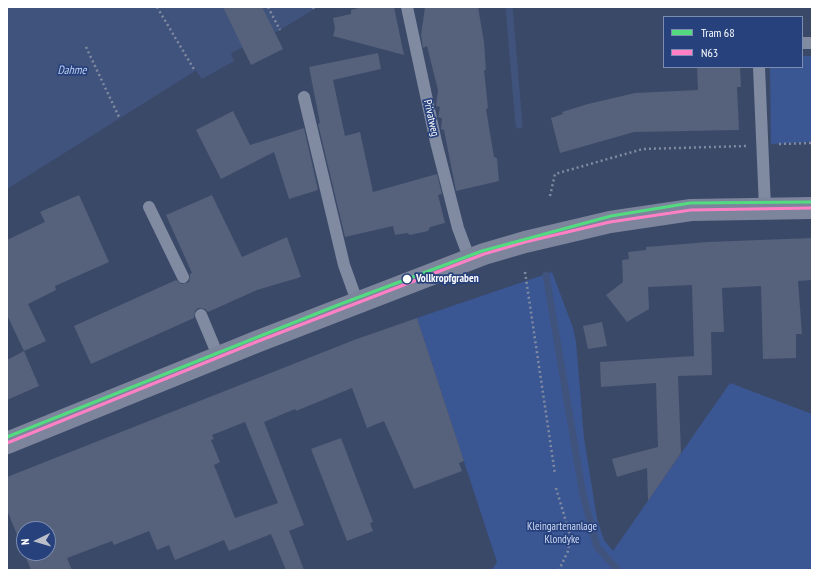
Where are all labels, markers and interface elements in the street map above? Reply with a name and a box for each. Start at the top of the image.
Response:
legend [663,16,803,68]
text: Tram 68 [701,25,735,40]
text: N63 [701,45,718,60]
water label: Dahme [57,64,87,78]
street label: Privatweg [420,98,442,138]
place label: Vollkropfgraben [416,272,479,286]
marker: Vollkropfgraben [401,273,413,285]
park label: Kleingartenanlage Klondyke [527,520,597,546]
north arrow [16,521,56,561]
text: N [18,538,32,546]

